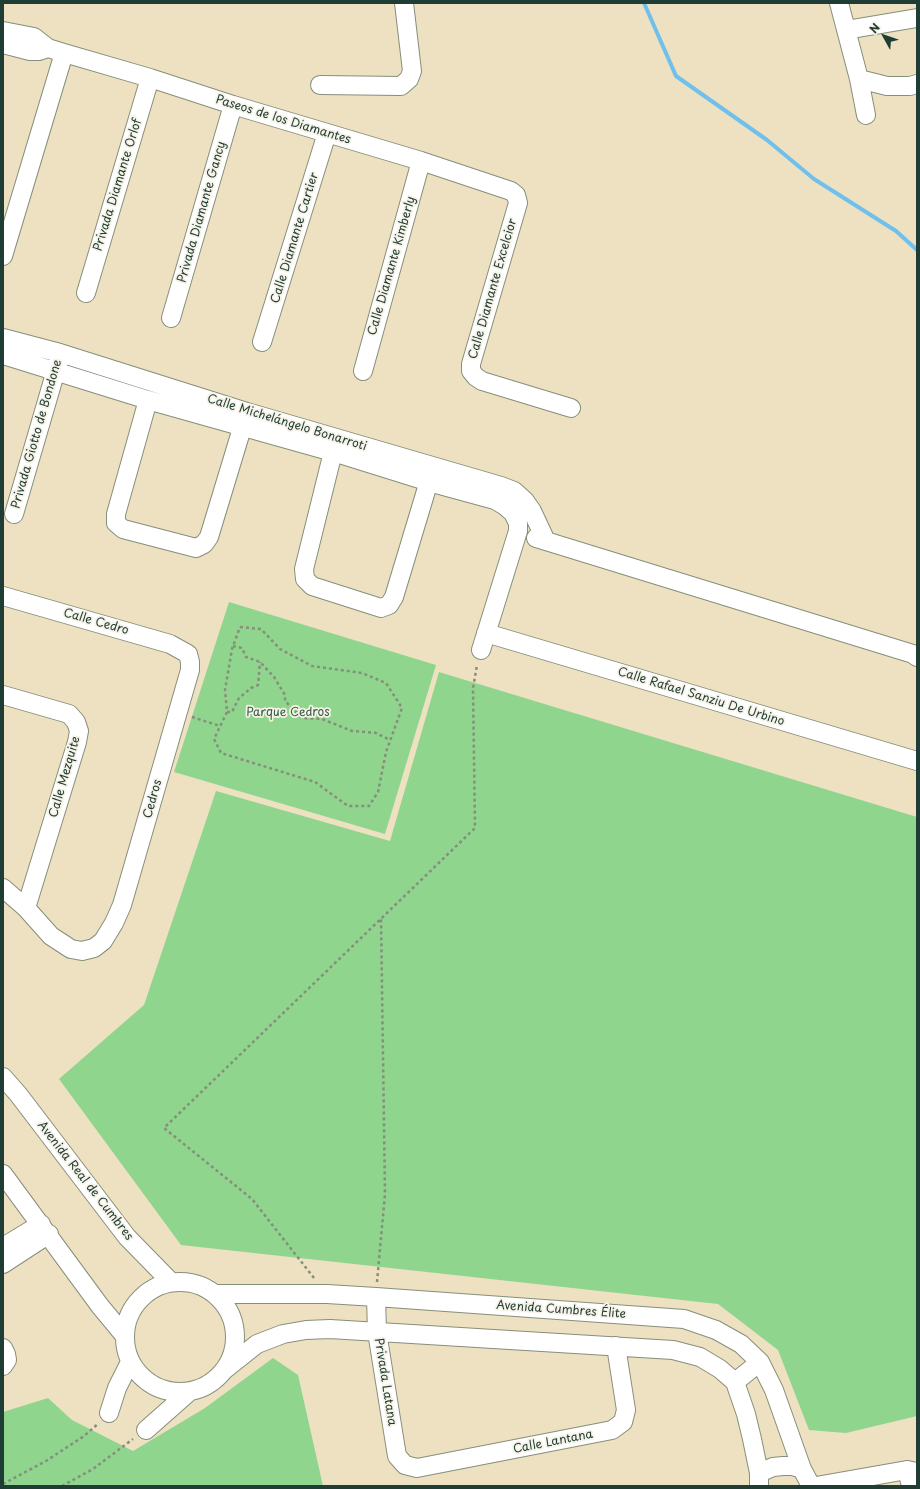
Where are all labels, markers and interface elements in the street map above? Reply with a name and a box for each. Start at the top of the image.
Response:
north arrow [864,16,904,56]
text: N [865,19,884,37]
street label: Paseos de los Diamantes [214,93,352,147]
street label: Privada Diamante Orlof [91,117,145,253]
street label: Privada Diamante Gancy [175,140,229,284]
street label: Calle Diamante Cartier [268,171,322,305]
street label: Calle Diamante Kimberly [365,195,419,337]
street label: Calle Diamante Excelcior [466,217,520,361]
street label: Privada Giotto de Bondone [9,358,65,510]
street label: Calle Michelángelo Bonarroti [205,392,369,454]
street label: Calle Cedro [62,606,130,638]
street label: Calle Rafael Sanziu De Urbino [616,665,786,729]
park label: Parque Cedros [246,706,330,720]
street label: Calle Mezquite [47,735,83,819]
street label: Cedros [141,778,165,820]
street label: Avenida Real de Cumbres [34,1119,136,1243]
street label: Avenida Cumbres Élite [496,1298,626,1322]
street label: Privada Latana [371,1337,399,1427]
street label: Calle Lantana [512,1427,594,1457]

